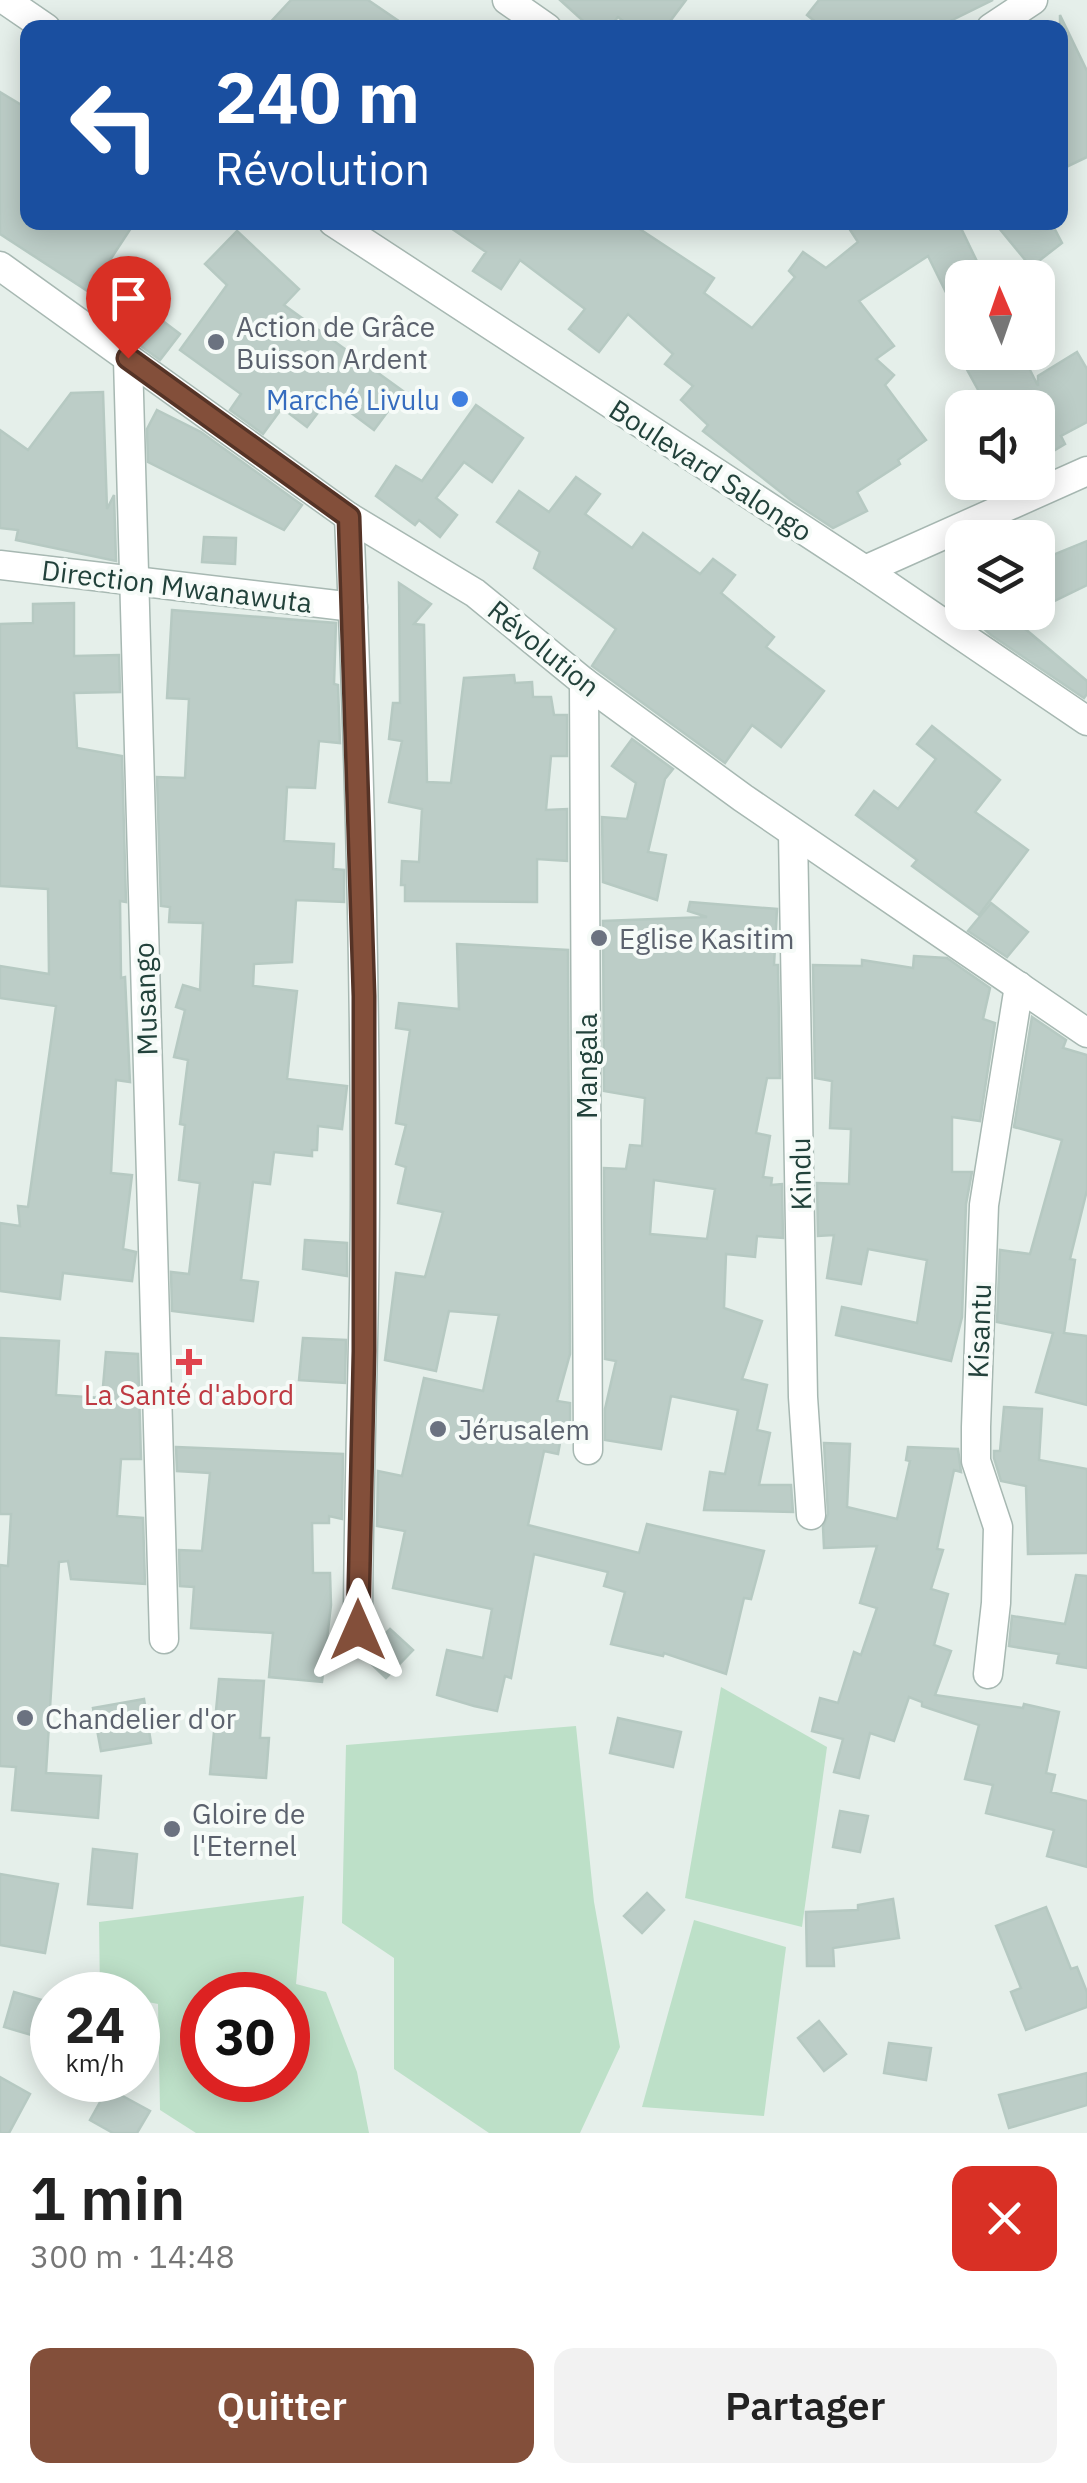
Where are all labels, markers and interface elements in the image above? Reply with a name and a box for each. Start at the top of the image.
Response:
text: 240 m [215,51,420,142]
icon: left [50,60,180,190]
text: Révolution [215,139,430,197]
pin [86,256,171,359]
north arrow [945,260,1055,370]
map controls [945,260,1055,630]
icon: arrive [101,271,156,326]
place label: Action de Grâce Buisson Ardent [236,308,435,377]
marker: Action de Grâce Buisson Ardent [205,331,227,353]
place label: Marché Livulu [266,381,440,418]
marker: Marché Livulu [449,388,471,410]
button: sound [945,390,1055,500]
street label: Boulevard Salongo [602,391,820,549]
button: layers [945,520,1055,630]
street label: Direction Mwanawuta [40,551,314,621]
street label: Révolution [480,592,608,704]
place label: Eglise Kasitim [619,920,794,957]
marker: Eglise Kasitim [588,927,610,949]
street label: Musango [125,942,165,1056]
street label: Mangala [568,1013,605,1119]
street label: Kindu [781,1137,819,1211]
street label: Kisantu [959,1283,999,1379]
marker: La Santé d'abord [178,1351,200,1373]
place label: La Santé d'abord [84,1376,294,1413]
place label: Jérusalem [458,1411,590,1448]
marker: Jérusalem [427,1418,449,1440]
position arrow [306,1578,410,1682]
place label: Chandelier d'or [45,1700,236,1737]
marker: Chandelier d'or [14,1707,36,1729]
place label: Gloire de l'Eternel [192,1795,306,1864]
marker: Gloire de l'Eternel [161,1818,183,1840]
speed limit sign: 30 [180,1972,310,2102]
text: 24 [65,1992,125,2057]
text: km/h [66,2046,124,2079]
text: 1 min [30,2158,185,2237]
button: close [952,2166,1057,2271]
text: 300 m · 14:48 [30,2235,235,2277]
button: Quitter [30,2348,534,2463]
button: Partager [554,2348,1057,2463]

